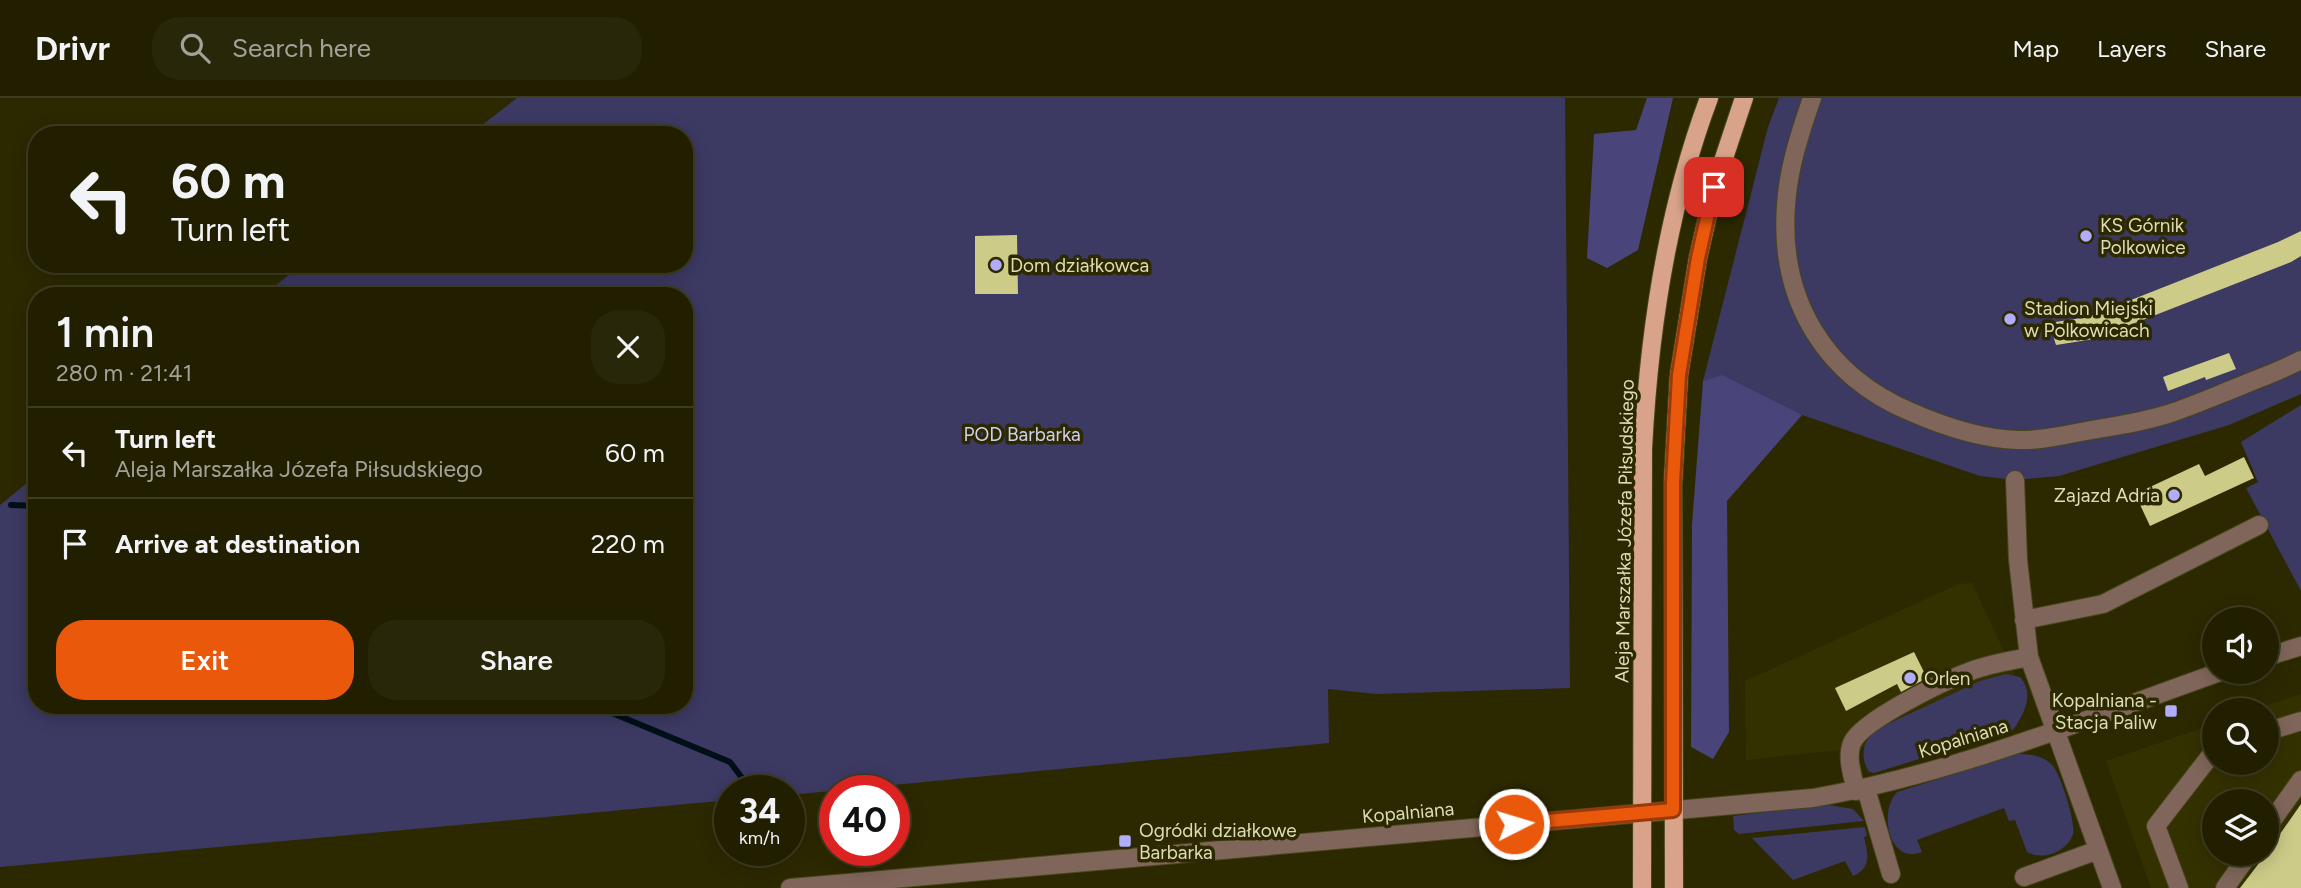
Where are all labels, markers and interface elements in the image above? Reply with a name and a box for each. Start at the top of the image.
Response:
search box [152,17,642,80]
text: Drivr [35,29,110,68]
icon: search [176,29,214,67]
text: Search here [232,32,371,64]
text: Map [2012,34,2059,63]
text: Layers [2097,34,2166,63]
text: Share [2204,34,2266,63]
text: 60 m [171,151,286,210]
icon: left [56,154,147,245]
pin [1684,157,1744,217]
icon: arrive [1695,168,1733,206]
text: Turn left [171,211,290,249]
place label: KS Górnik Polkowice [2100,214,2186,259]
marker: KS Górnik Polkowice [2078,228,2094,244]
place label: Dom działkowca [1010,254,1149,277]
marker: Dom działkowca [988,257,1004,273]
place label: Stadion Miejski w Polkowicach [2024,297,2153,342]
text: 1 min [56,307,154,358]
button: close [591,310,665,384]
marker: Stadion Miejski w Polkowicach [2002,311,2018,327]
text: 280 m · 21:41 [56,359,192,387]
street label: Aleja Marszałka Józefa Piłsudskiego [1610,379,1639,683]
text: Turn left [115,423,216,455]
park label: POD Barbarka [963,423,1081,446]
icon: left [56,434,94,472]
text: 60 m [605,437,665,469]
text: Aleja Marszałka Józefa Piłsudskiego [115,455,483,483]
place label: Zajazd Adria [2054,484,2160,507]
marker: Zajazd Adria [2166,487,2182,503]
icon: arrive [56,525,94,563]
text: Arrive at destination [115,528,360,560]
text: 220 m [591,528,665,560]
map controls [2202,607,2279,866]
button: sound [2202,607,2279,684]
button: Exit [56,620,354,700]
button: Share [368,620,665,700]
place label: Orlen [1924,667,1970,690]
marker: Orlen [1902,670,1918,686]
place label: Kopalniana - Stacja Paliw [2052,689,2157,734]
button: search [2202,698,2279,775]
marker: Kopalniana - Stacja Paliw [2163,703,2179,719]
street label: Kopalniana [1916,714,2011,763]
speed limit sign: 40 [819,775,910,866]
position arrow [1477,787,1551,861]
button: layers [2202,789,2279,866]
text: 34 [739,790,780,832]
street label: Kopalniana [1361,797,1455,828]
place label: Ogródki działkowe Barbarka [1139,819,1297,864]
text: km/h [739,827,780,849]
marker: Ogródki działkowe Barbarka [1117,833,1133,849]

